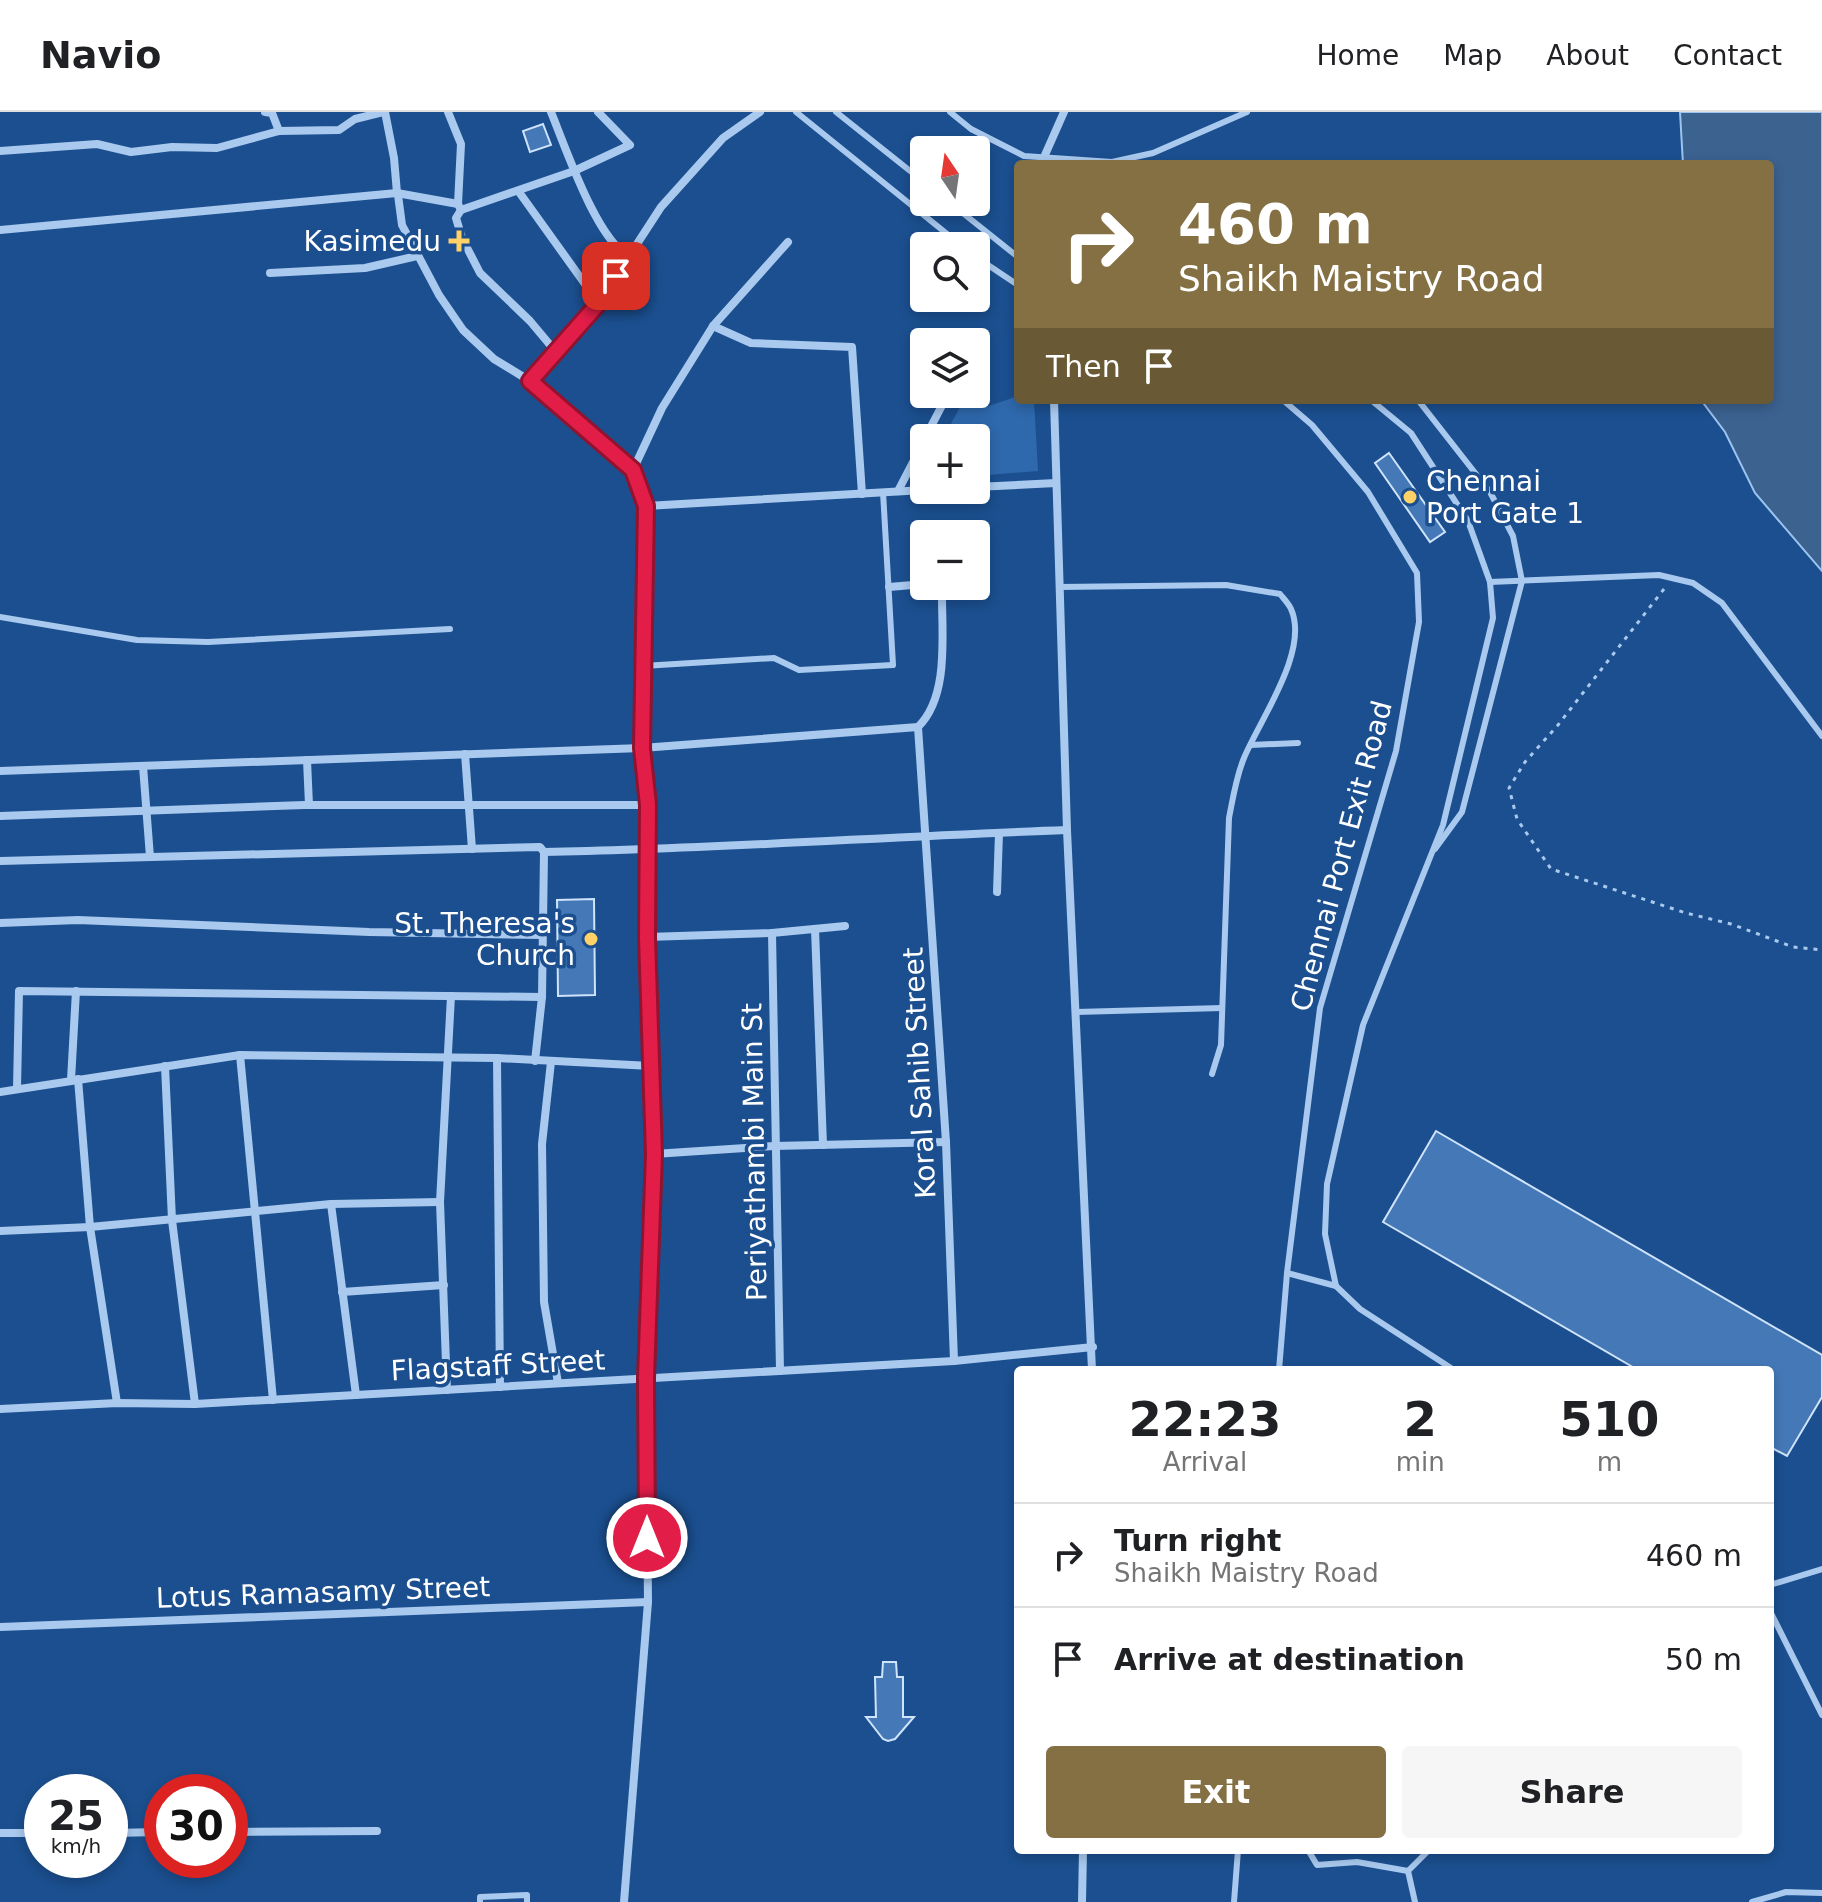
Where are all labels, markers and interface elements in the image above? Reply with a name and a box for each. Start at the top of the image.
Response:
text: Navio [40,33,161,77]
text: Home [1316,39,1399,72]
text: Map [1443,39,1502,72]
text: About [1546,39,1629,72]
text: Contact [1673,39,1782,72]
north arrow [910,136,990,216]
map controls [910,136,990,600]
text: 460 m [1178,191,1373,256]
icon: right [1046,192,1150,296]
place label: Kasimedu [304,225,441,258]
marker: Kasimedu [448,230,470,252]
button: search [910,232,990,312]
pin [582,242,650,310]
icon: arrive [594,254,638,298]
text: Shaikh Maistry Road [1178,258,1545,299]
button: layers [910,328,990,408]
icon: arrive [1137,344,1181,388]
text: Then [1046,349,1121,384]
button: + [910,424,990,504]
place label: Chennai Port Gate 1 [1426,465,1584,530]
marker: Chennai Port Gate 1 [1401,488,1419,506]
button: − [910,520,990,600]
street label: Chennai Port Exit Road [1284,697,1399,1015]
place label: St. Theresa's Church [394,907,575,972]
marker: St. Theresa's Church [582,930,600,948]
street label: Koral Sahib Street [896,946,943,1200]
street label: Periyathambi Main St [735,1003,774,1301]
street label: Flagstaff Street [390,1343,606,1388]
text: 22:23 [1128,1391,1281,1447]
text: 2 [1404,1391,1437,1447]
text: 510 [1559,1391,1659,1447]
text: Arrival [1163,1447,1247,1477]
text: min [1396,1447,1445,1477]
text: m [1597,1447,1622,1477]
position arrow [605,1496,689,1580]
text: Turn right [1114,1523,1281,1558]
icon: right [1046,1533,1090,1577]
text: 460 m [1646,1538,1742,1573]
text: Shaikh Maistry Road [1114,1558,1379,1588]
street label: Lotus Ramasamy Street [155,1570,491,1615]
icon: arrive [1046,1637,1090,1681]
text: Arrive at destination [1114,1642,1465,1677]
text: 50 m [1665,1642,1742,1677]
button: Exit [1046,1746,1386,1838]
button: Share [1402,1746,1742,1838]
speed limit sign: 30 [144,1774,248,1878]
text: 25 [48,1793,104,1839]
text: km/h [51,1834,101,1858]

